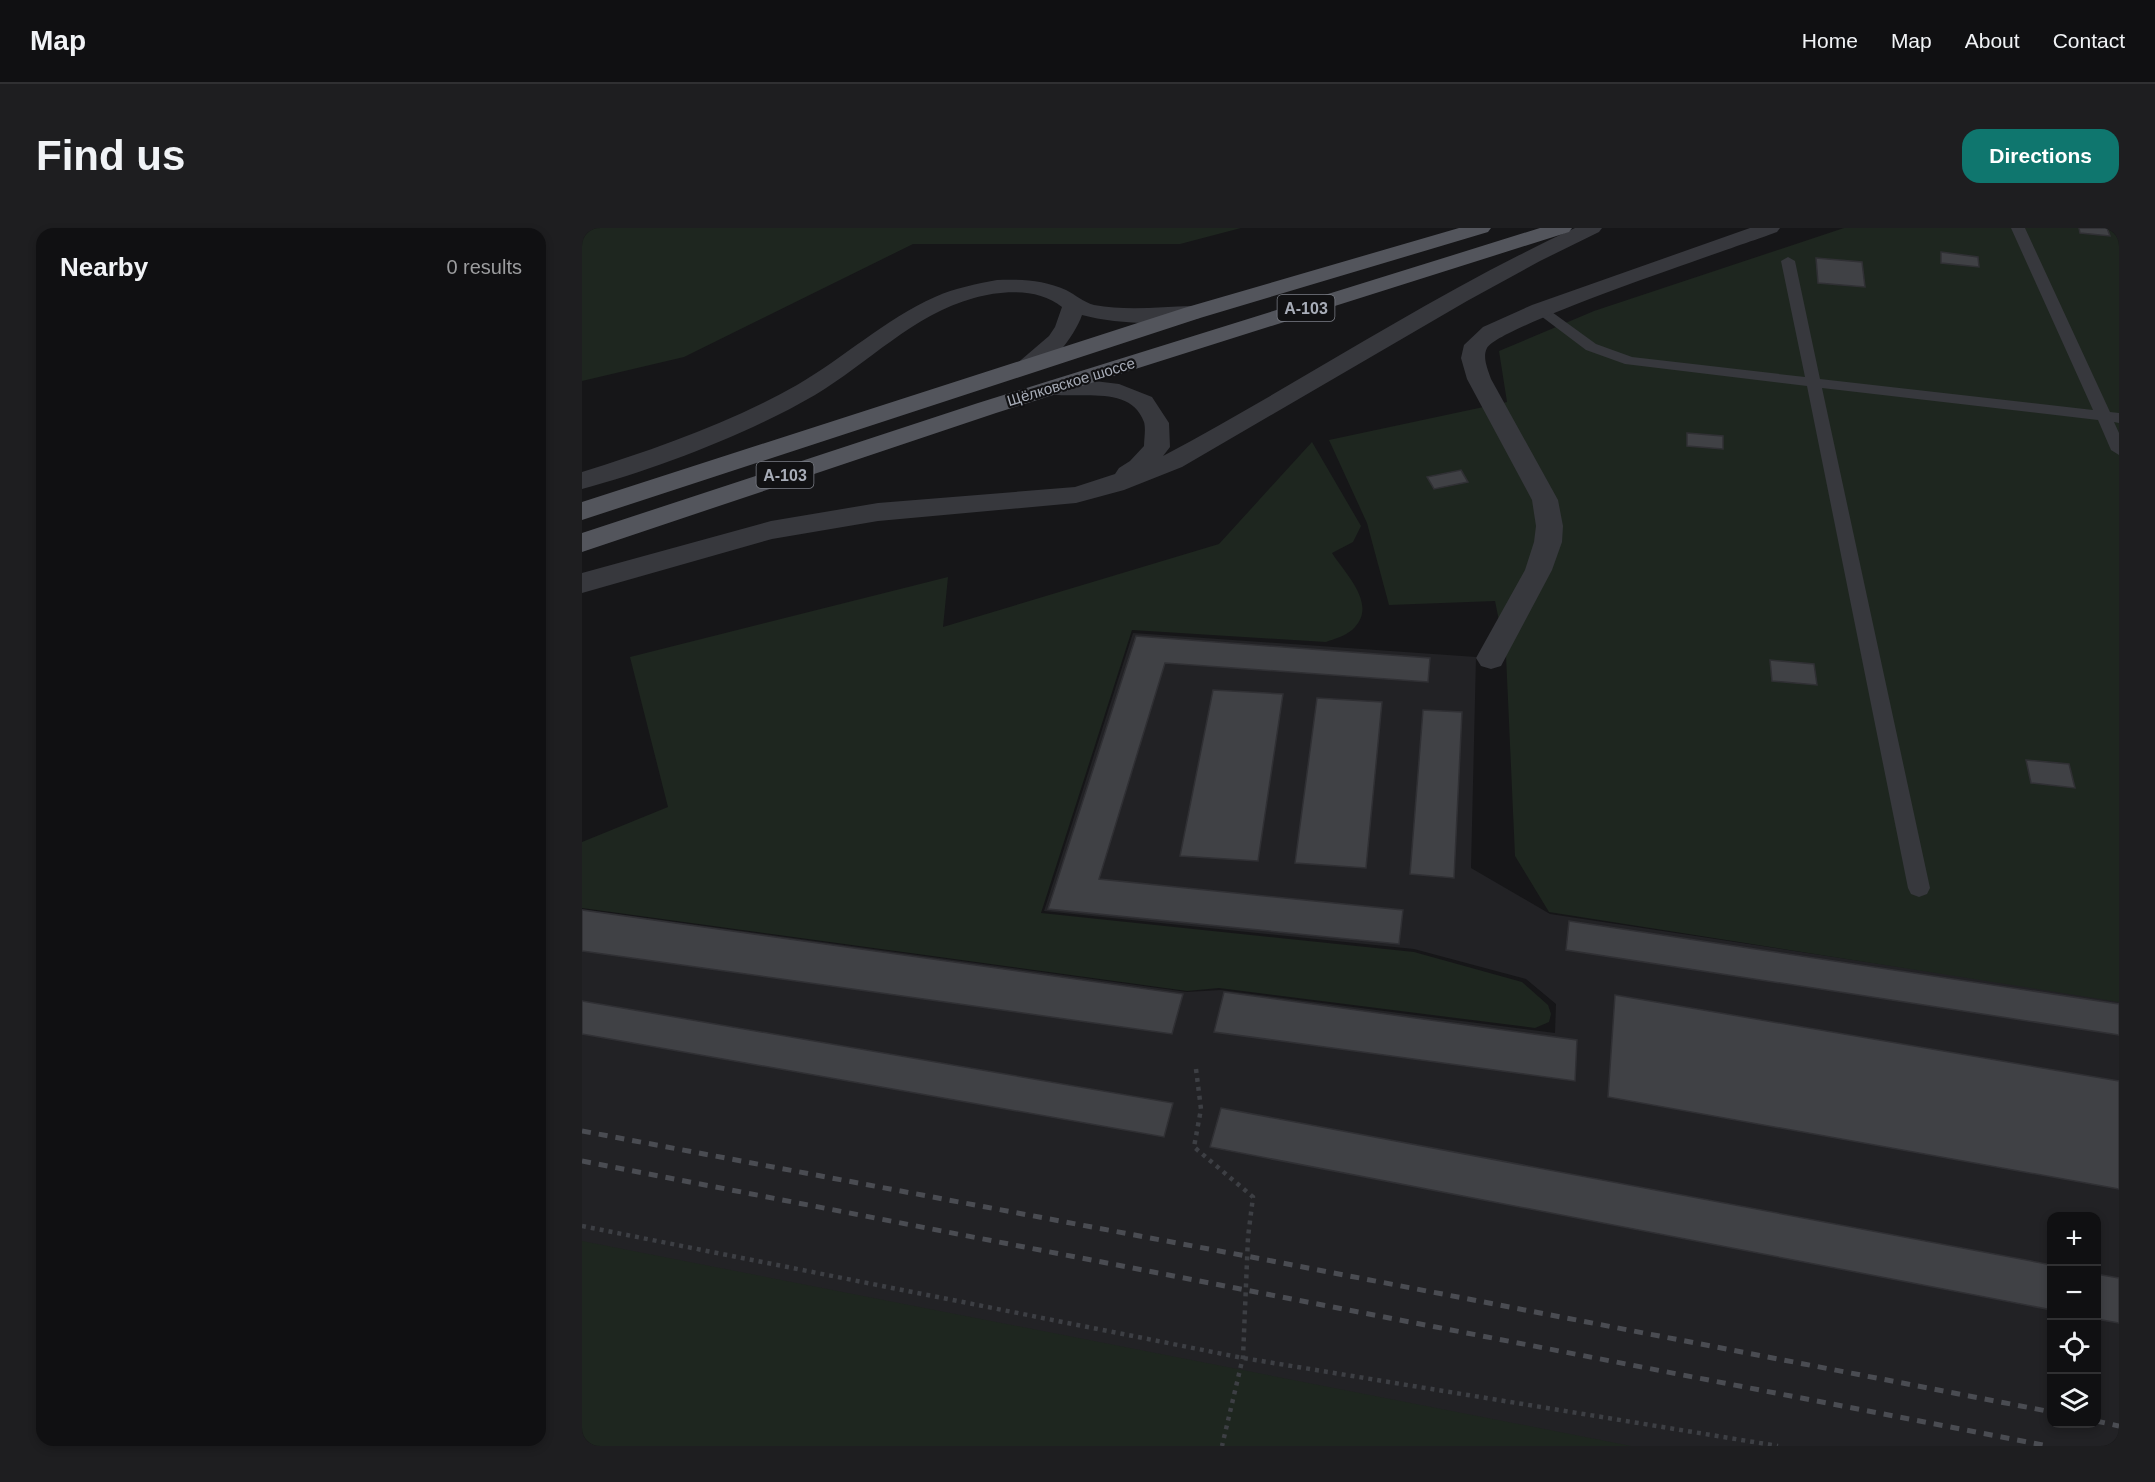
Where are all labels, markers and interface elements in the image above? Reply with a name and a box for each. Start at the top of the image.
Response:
text: Map [30,25,86,56]
text: Home [1802,29,1858,52]
text: Map [1891,29,1932,52]
text: About [1965,29,2020,52]
text: Contact [2053,29,2125,52]
button: Directions [1962,129,2119,183]
text: Find us [36,132,185,179]
text: Nearby [60,252,148,282]
text: 0 results [446,256,522,278]
road number: А-103 [1278,295,1334,321]
street label: Щёлковское шоссе [1005,354,1137,409]
road number: А-103 [756,462,814,488]
map controls [2047,1212,2101,1428]
button: + [2047,1212,2101,1266]
button: − [2047,1266,2101,1320]
button: locate [2047,1320,2101,1374]
button: layers [2047,1374,2101,1428]

